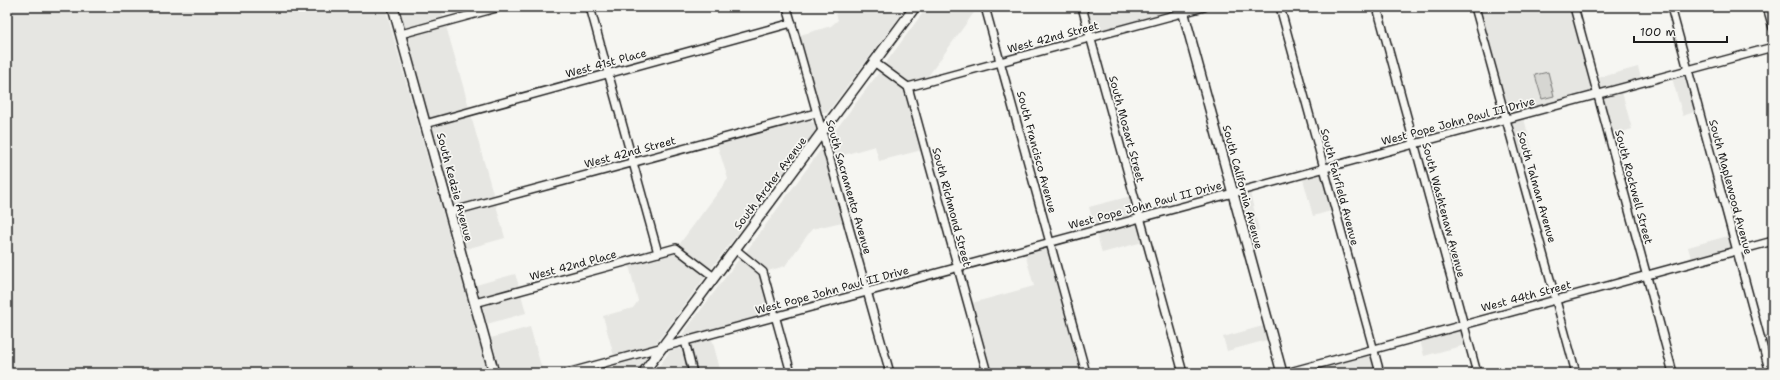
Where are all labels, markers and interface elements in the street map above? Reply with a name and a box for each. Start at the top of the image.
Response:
street label: West 42nd Street [1006,18,1101,57]
scale bar [1634,18,1727,44]
text: 100 m [1640,24,1676,40]
street label: West 41st Place [564,45,648,81]
street label: South Mozart Street [1105,74,1148,184]
street label: South Francisco Avenue [1013,89,1060,215]
street label: West Pope John Paul II Drive [1380,94,1537,149]
street label: South Sacramento Avenue [822,118,875,256]
street label: South Maplewood Avenue [1705,118,1756,256]
street label: South California Avenue [1219,123,1266,251]
street label: South Fairfield Avenue [1317,127,1362,247]
street label: South Rockwell Street [1611,128,1656,246]
street label: South Talman Avenue [1513,130,1560,245]
street label: South Kedzie Avenue [433,131,476,243]
street label: West 42nd Street [583,133,678,172]
street label: South Archer Avenue [731,134,810,233]
street label: South Washtenaw Avenue [1418,141,1469,279]
street label: South Richmond Street [928,146,975,268]
street label: West Pope John Paul II Drive [1067,178,1224,233]
street label: West 42nd Place [528,247,618,284]
street label: West Pope John Paul II Drive [754,263,911,318]
street label: West 44th Street [1479,277,1573,316]

